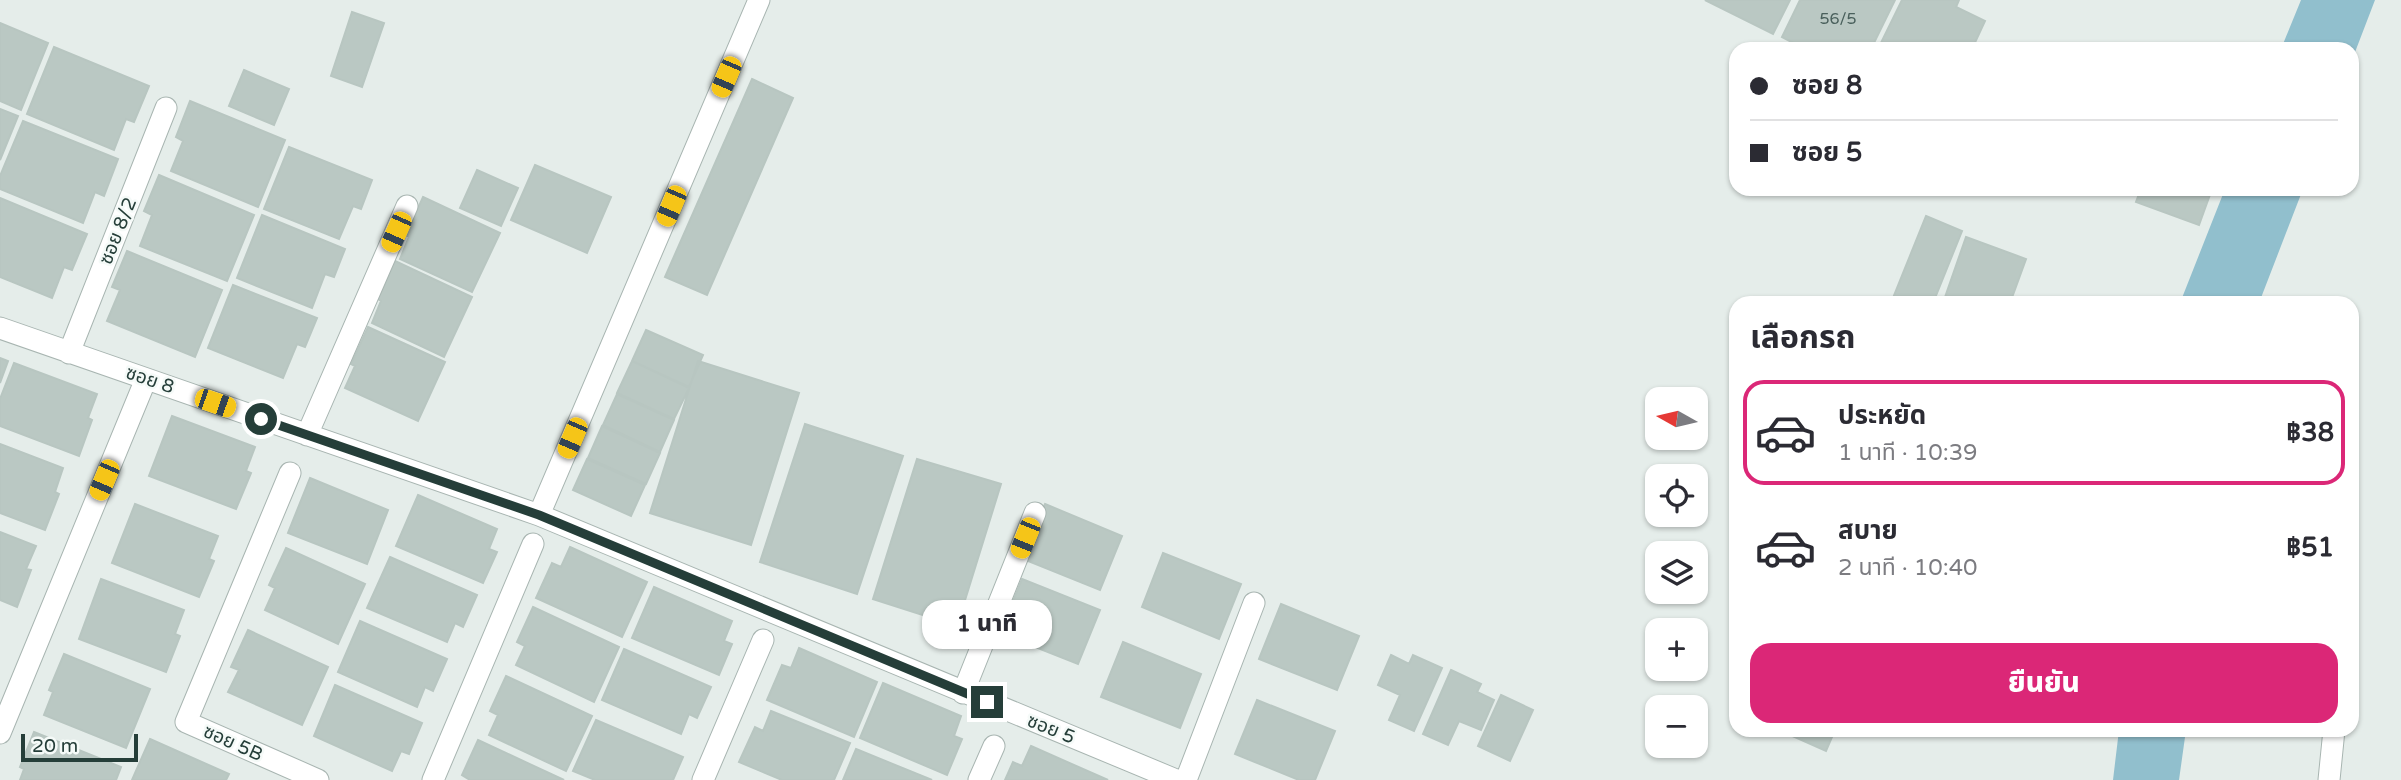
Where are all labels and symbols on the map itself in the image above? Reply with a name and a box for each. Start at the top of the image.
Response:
house number: 56/5 [1819,9,1857,29]
car [709,54,744,100]
car [654,183,689,229]
street label: ซอย 8/2 [95,194,141,268]
car [378,209,415,255]
street label: ซอย 8 [123,362,177,398]
car [192,386,239,420]
north arrow [1645,387,1708,450]
route start [245,403,277,435]
car [555,415,590,461]
car [87,457,122,503]
car [1008,515,1043,561]
callout: 1 นาที [922,600,1052,650]
route end [971,686,1003,718]
street label: ซอย 5 [1024,710,1078,748]
street label: ซอย 5B [200,720,266,766]
scale bar [21,731,138,763]

